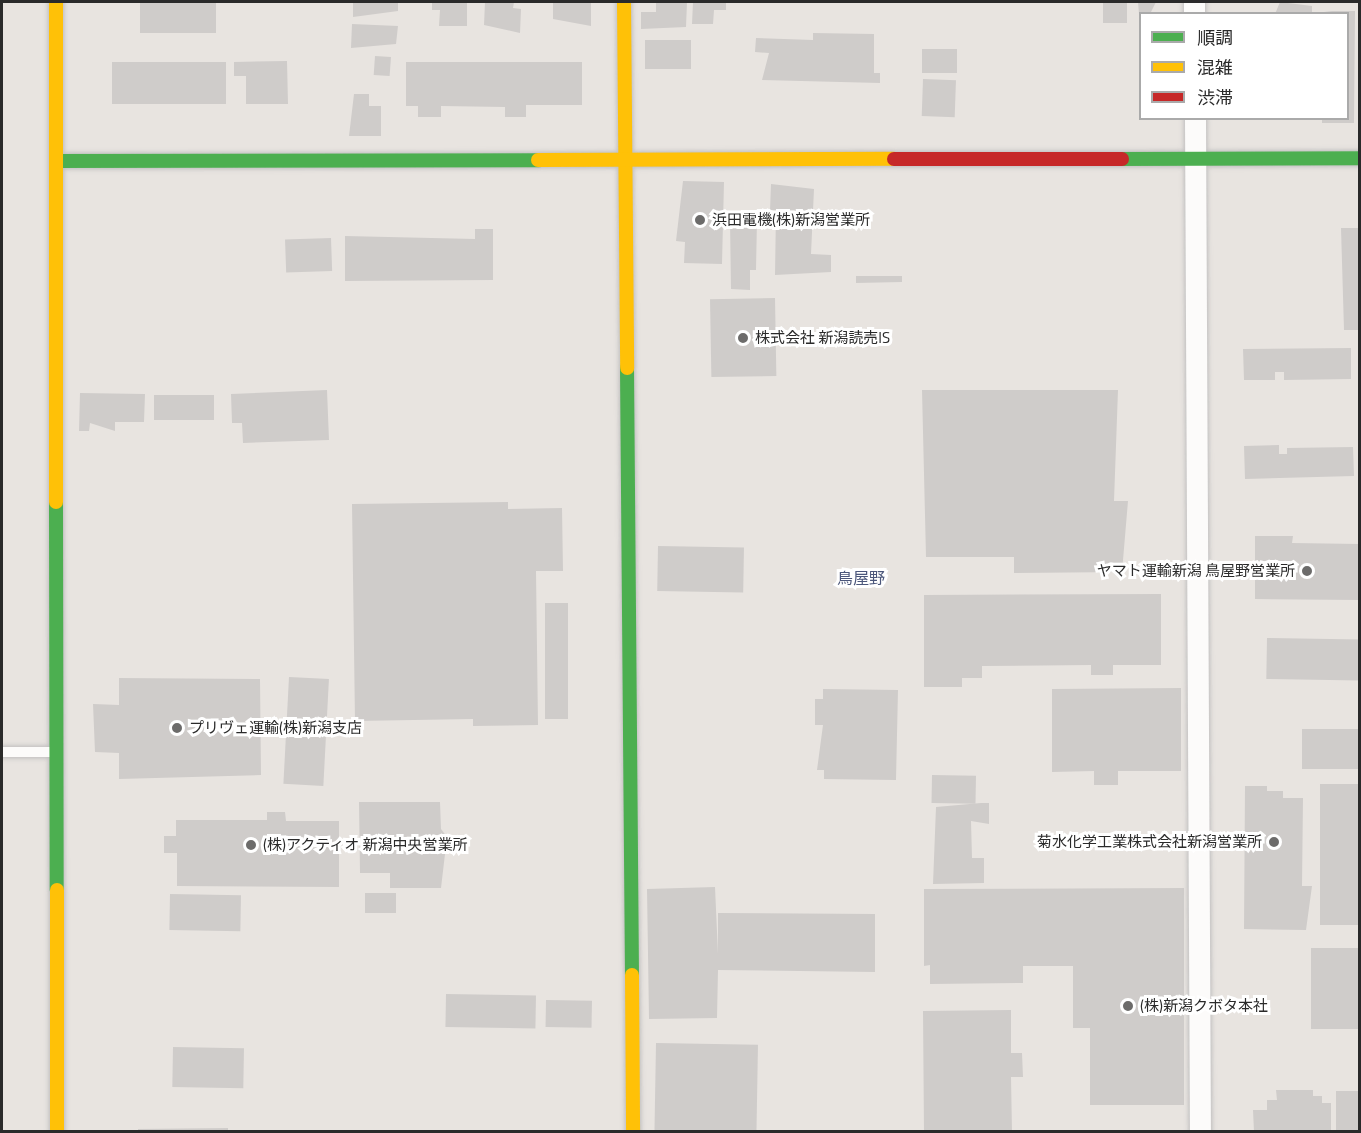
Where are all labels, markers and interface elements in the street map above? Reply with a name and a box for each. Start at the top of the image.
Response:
legend [1139,12,1349,120]
text: 順調 [1197,24,1233,51]
text: 混雑 [1197,54,1233,81]
text: 渋滞 [1197,84,1233,111]
place label: 浜田電機(株)新潟営業所 [712,211,870,229]
marker: 浜田電機(株)新潟営業所 [693,213,707,227]
place label: 株式会社 新潟読売IS [755,329,890,347]
marker: 株式会社 新潟読売IS [736,331,750,345]
place label: ヤマト運輸新潟 鳥屋野営業所 [1097,562,1295,580]
marker: ヤマト運輸新潟 鳥屋野営業所 [1300,564,1314,578]
district label: 鳥屋野 [837,568,885,588]
place label: プリヴェ運輸(株)新潟支店 [189,719,362,737]
marker: プリヴェ運輸(株)新潟支店 [170,721,184,735]
place label: 菊水化学工業株式会社新潟営業所 [1037,833,1262,851]
marker: 菊水化学工業株式会社新潟営業所 [1267,835,1281,849]
place label: (株)アクティオ 新潟中央営業所 [263,836,469,854]
marker: (株)アクティオ 新潟中央営業所 [244,838,258,852]
place label: (株)新潟クボタ本社 [1140,997,1268,1015]
marker: (株)新潟クボタ本社 [1121,999,1135,1013]

